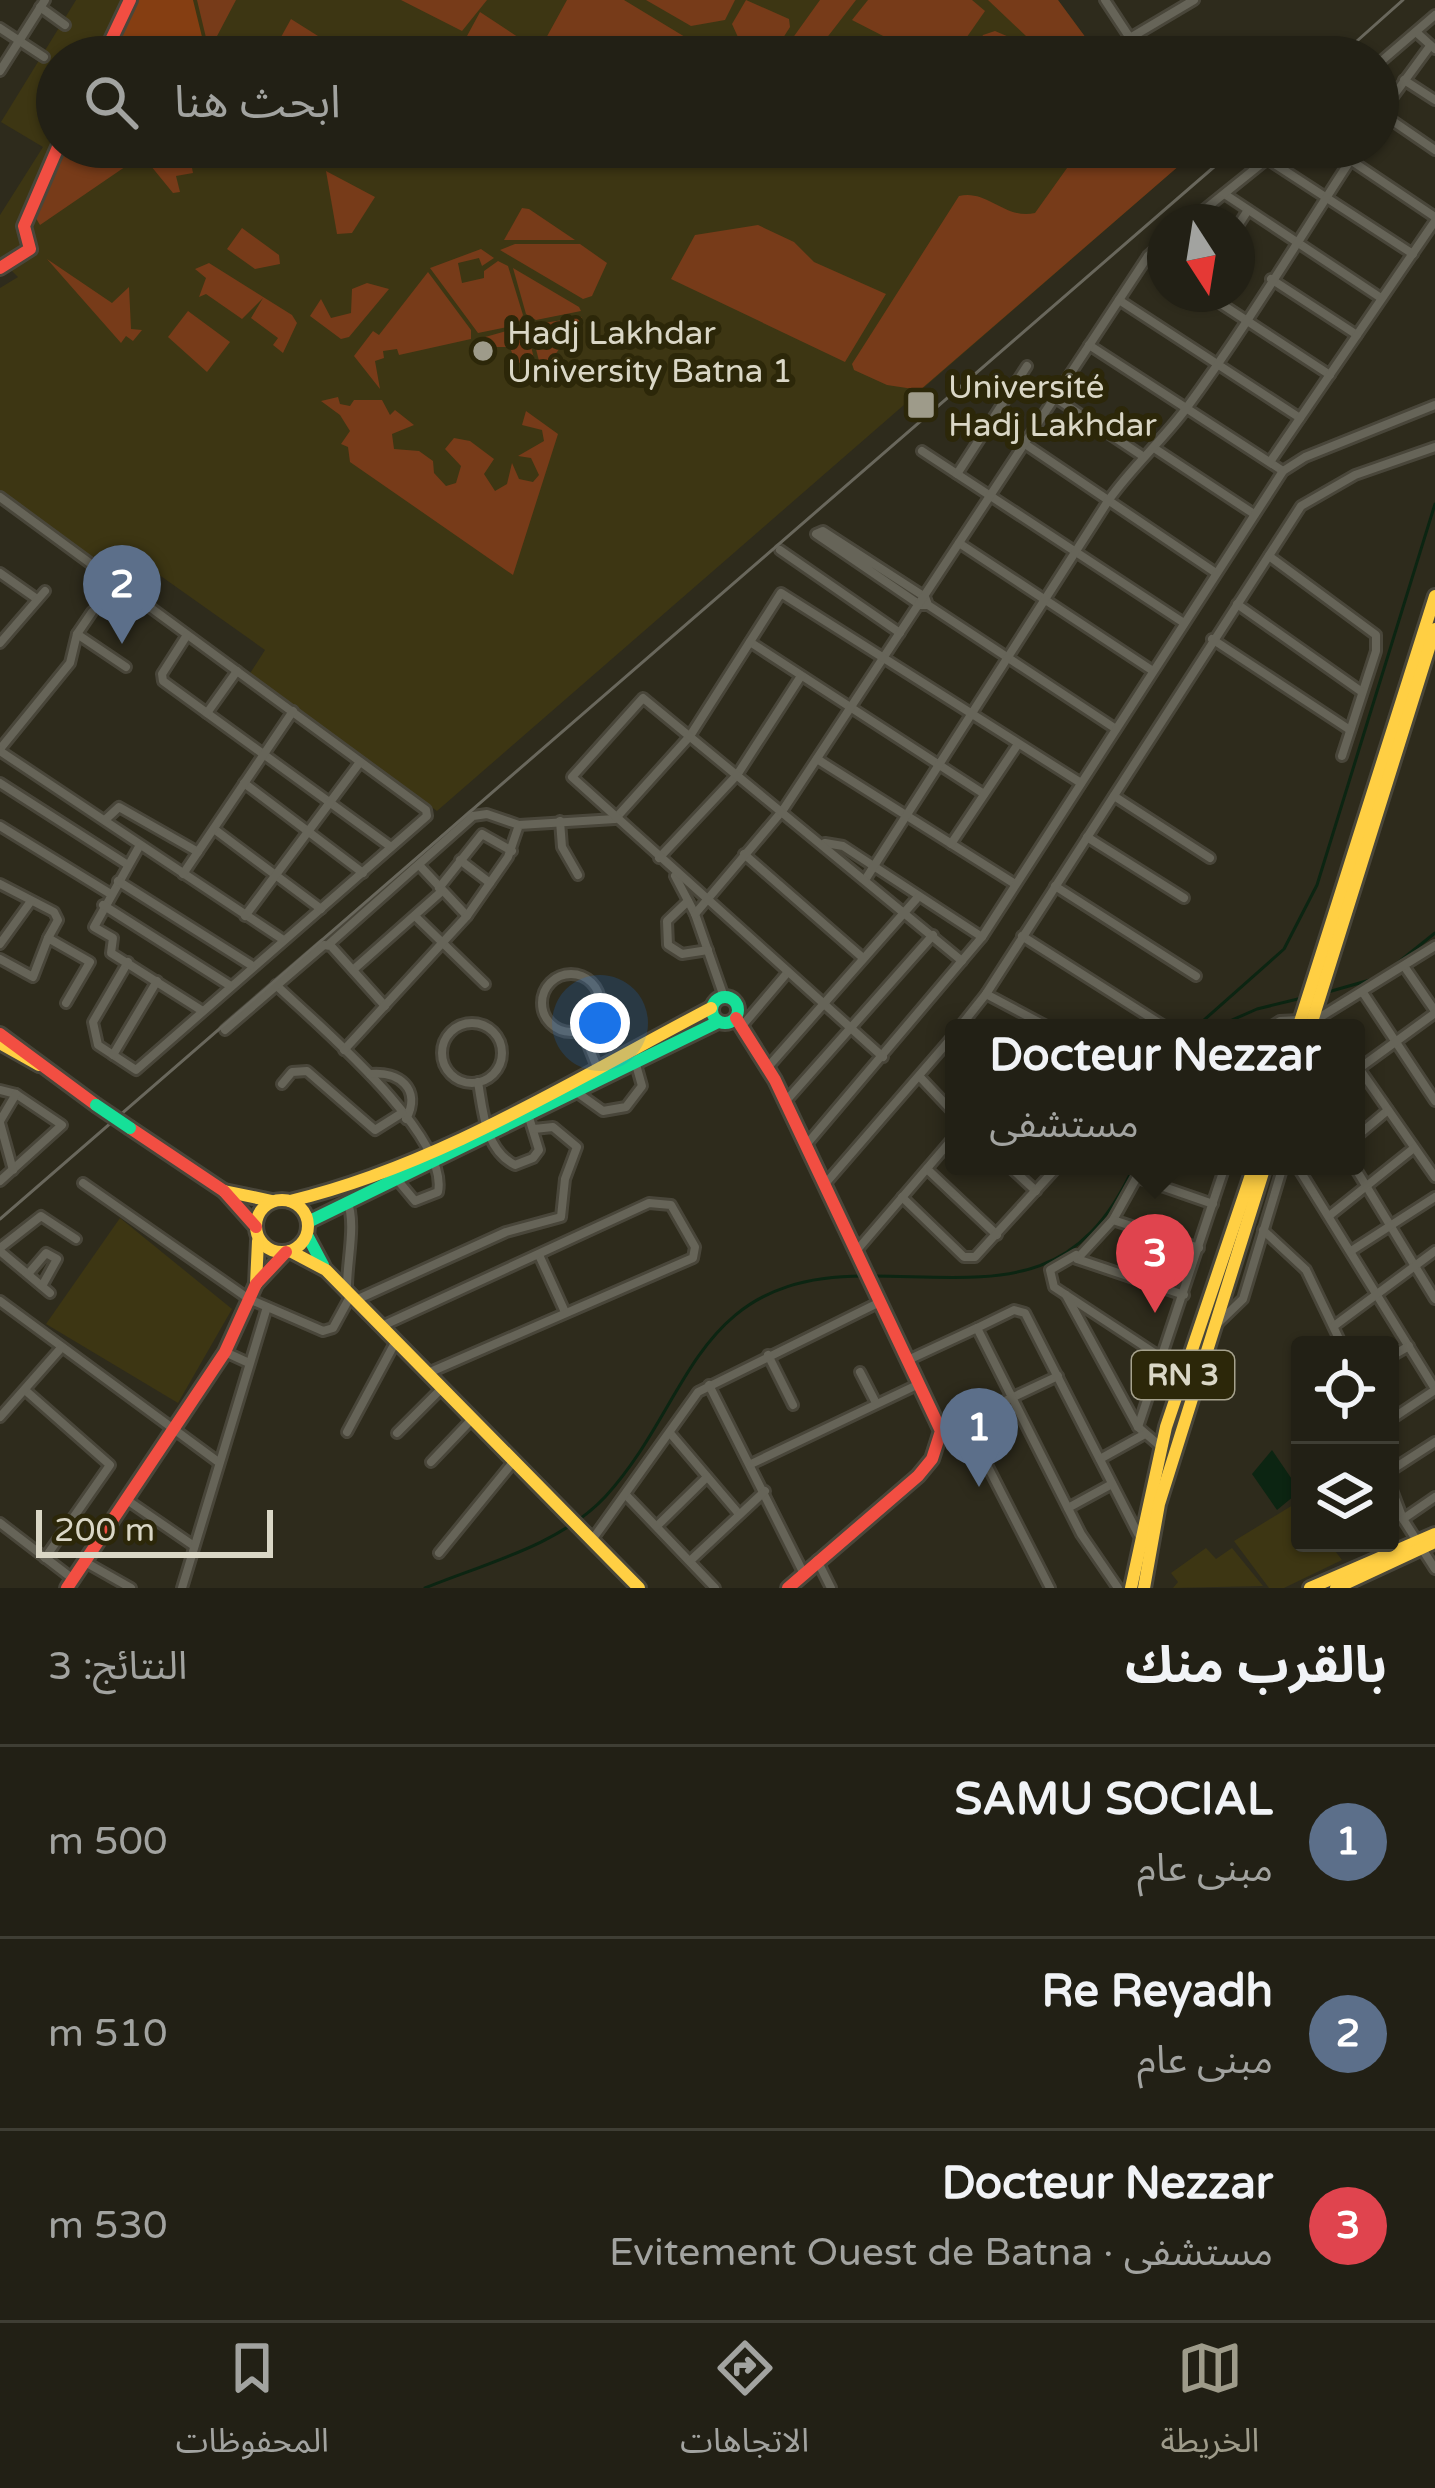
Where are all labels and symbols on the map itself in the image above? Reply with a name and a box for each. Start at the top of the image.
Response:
north arrow [1147,204,1255,312]
place label: Hadj Lakhdar University Batna 1 [507,314,793,391]
marker: Hadj Lakhdar University Batna 1 [470,338,496,364]
place label: Université Hadj Lakhdar [948,368,1157,445]
marker: Université Hadj Lakhdar [905,389,937,421]
pin: 2 [83,545,161,644]
your location [570,993,630,1053]
pin: 3 [1116,1214,1194,1313]
road number: RN 3 [1132,1351,1234,1399]
pin: 1 [940,1388,1018,1487]
scale bar [36,1504,273,1557]

